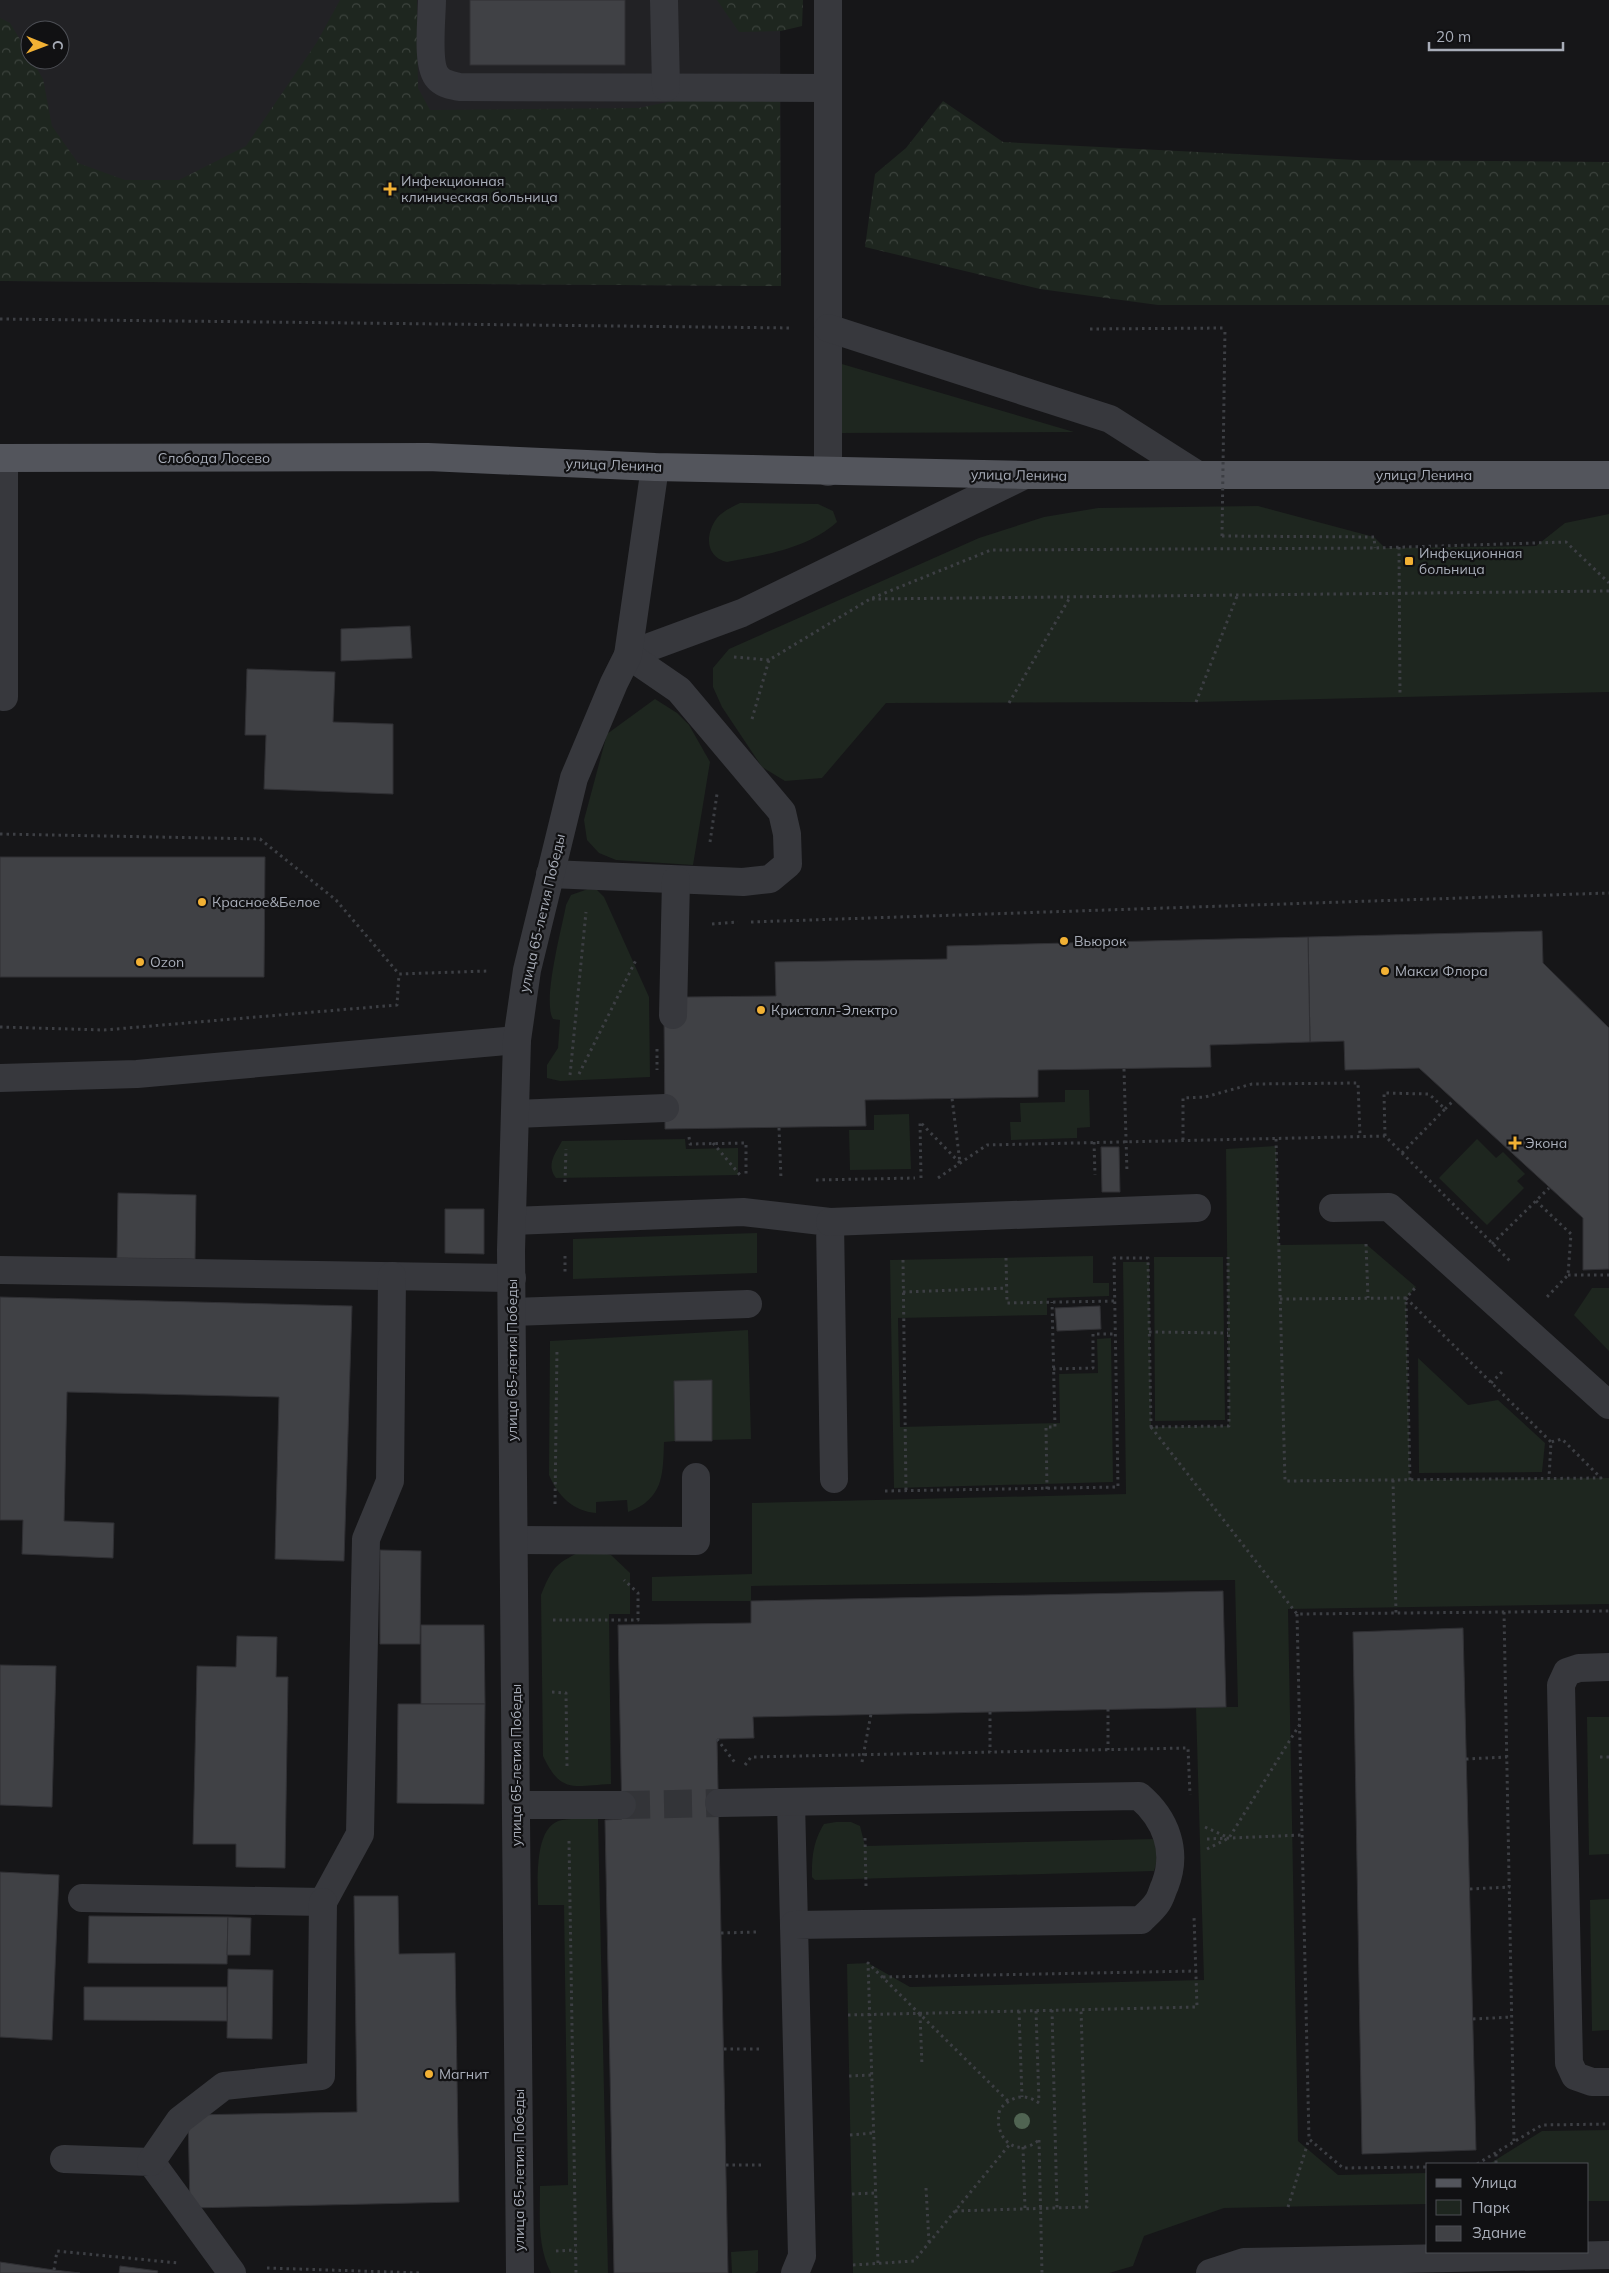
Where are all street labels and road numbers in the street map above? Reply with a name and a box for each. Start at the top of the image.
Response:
street label: Слобода Лосево [158,449,270,467]
street label: улица Ленина [565,454,663,476]
street label: улица Ленина [971,465,1067,485]
street label: улица Ленина [1376,466,1472,484]
street label: улица 65-летия Победы [515,832,569,994]
street label: улица 65-летия Победы [503,1279,521,1441]
street label: улица 65-летия Победы [507,1684,525,1846]
street label: улица 65-летия Победы [510,2089,528,2251]

